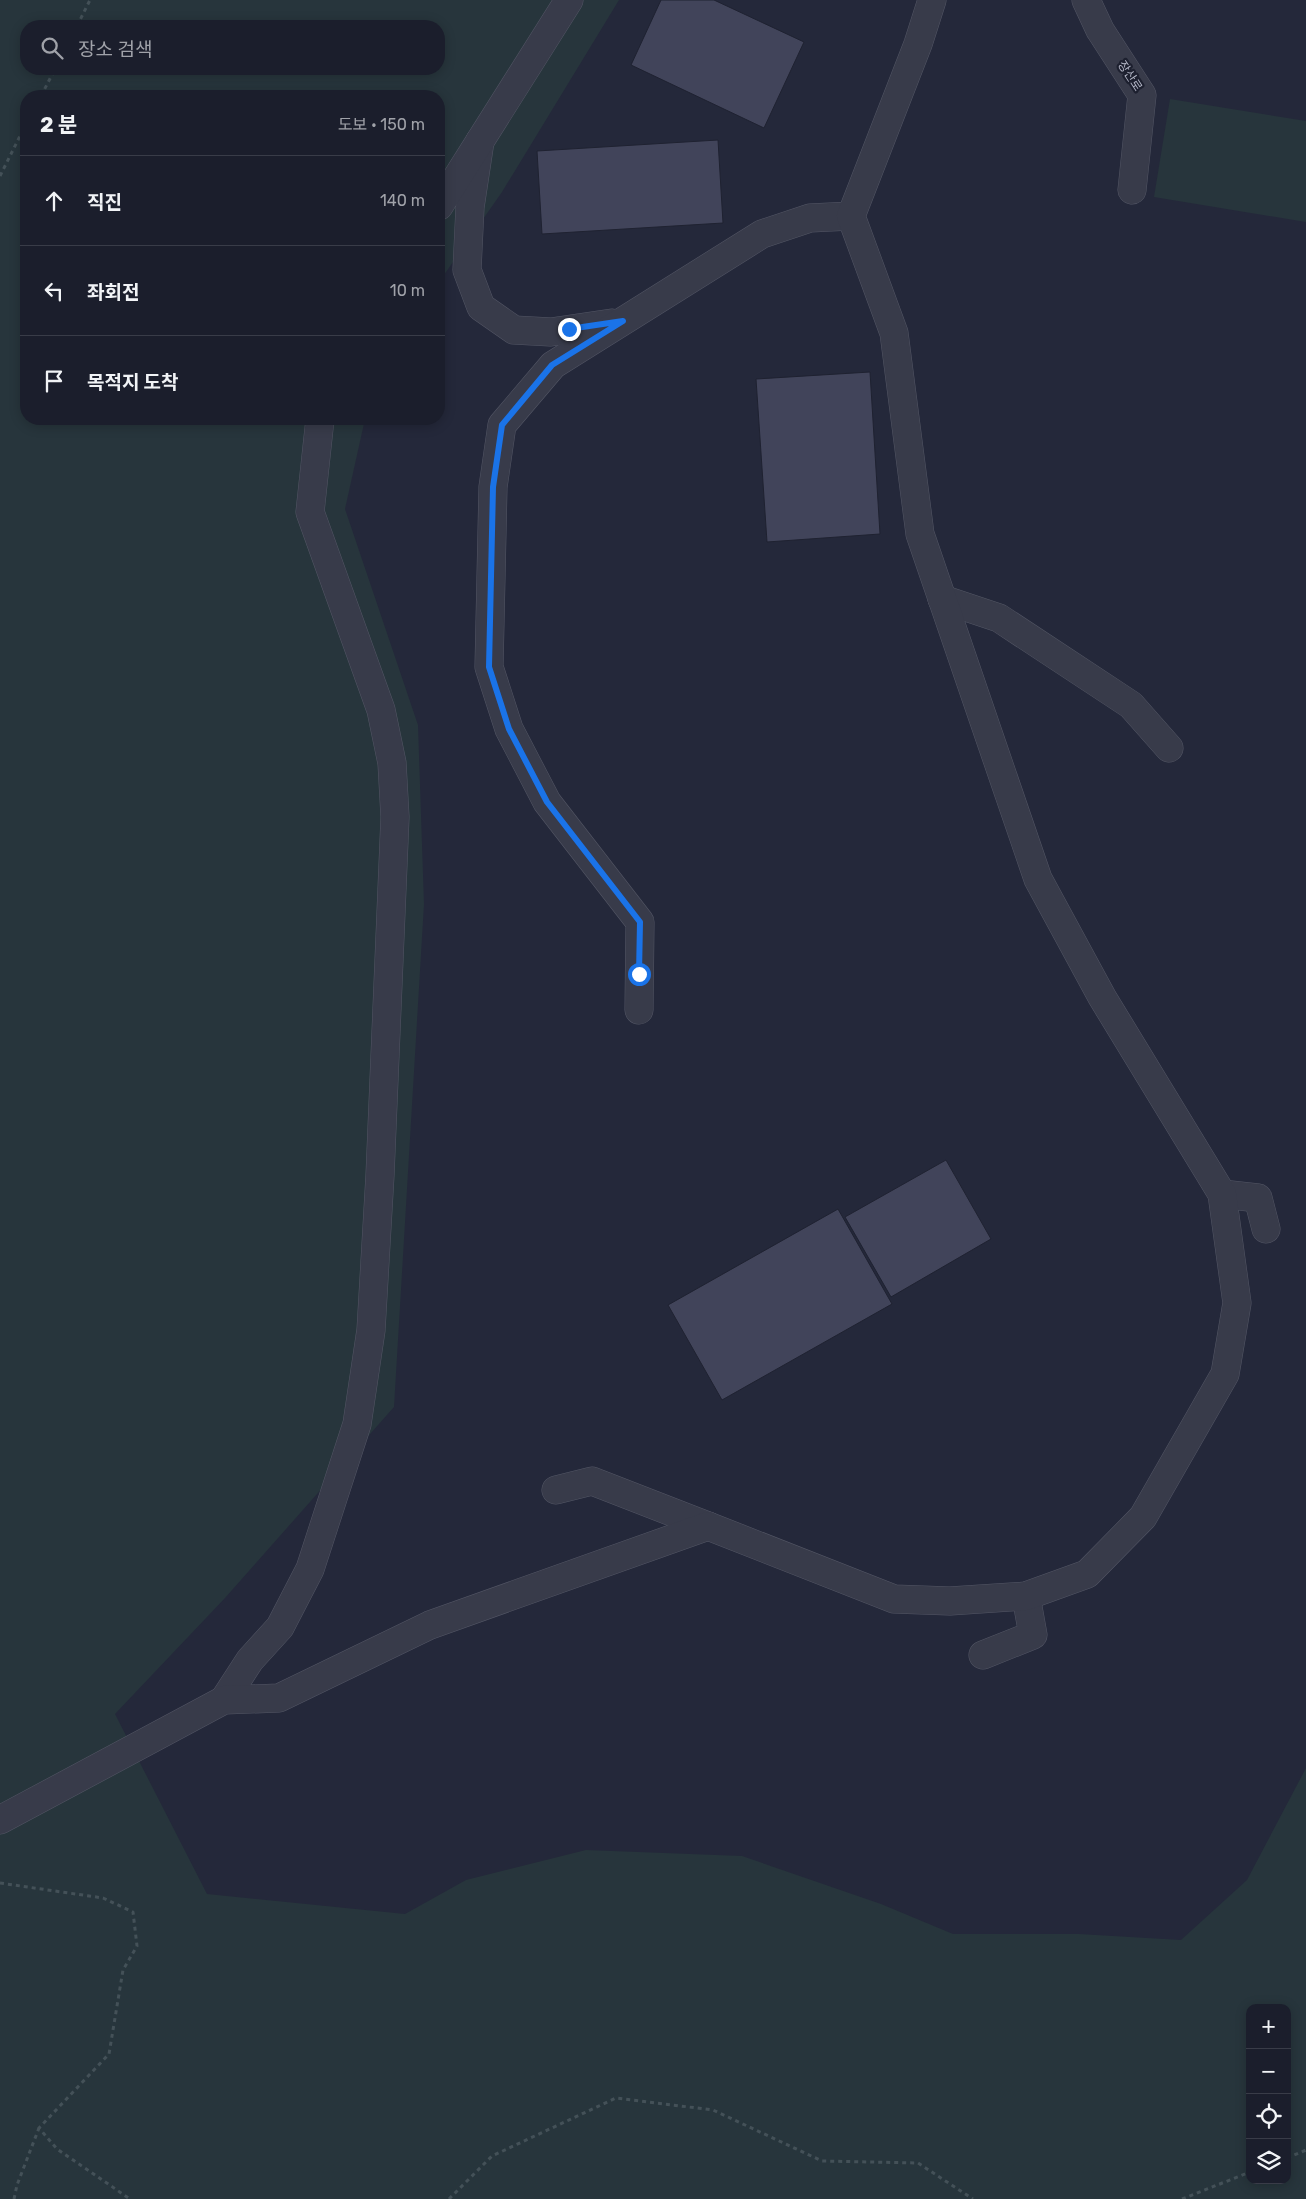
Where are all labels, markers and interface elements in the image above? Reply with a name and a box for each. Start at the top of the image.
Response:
search box [20,20,445,75]
icon: search [38,34,66,62]
text: 장소 검색 [78,38,153,61]
street label: 장산로 [1115,58,1145,94]
text: 2 분 [40,112,77,137]
text: 도보 · 150 m [338,115,425,134]
icon: ahead [40,187,68,215]
text: 직진 [87,191,122,214]
text: 140 m [380,191,425,210]
icon: left [40,277,68,305]
text: 좌회전 [87,281,139,304]
text: 10 m [390,281,425,300]
route end [558,318,581,341]
icon: arrive [40,367,68,395]
text: 목적지 도착 [87,371,178,394]
route start [628,963,651,986]
map controls [1246,2004,1291,2184]
button: + [1246,2004,1291,2049]
button: − [1246,2049,1291,2094]
button: locate [1246,2094,1291,2139]
button: layers [1246,2139,1291,2184]

